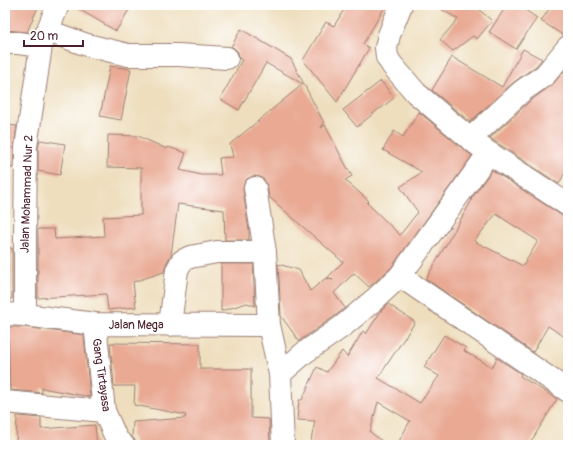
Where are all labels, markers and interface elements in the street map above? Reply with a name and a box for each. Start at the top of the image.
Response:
scale bar [24,22,83,48]
text: 20 m [30,29,59,44]
street label: Jalan Mohammad Nur 2 [17,134,37,253]
street label: Jalan Mega [109,318,164,333]
street label: Gang Tirtayasa [88,337,114,413]

